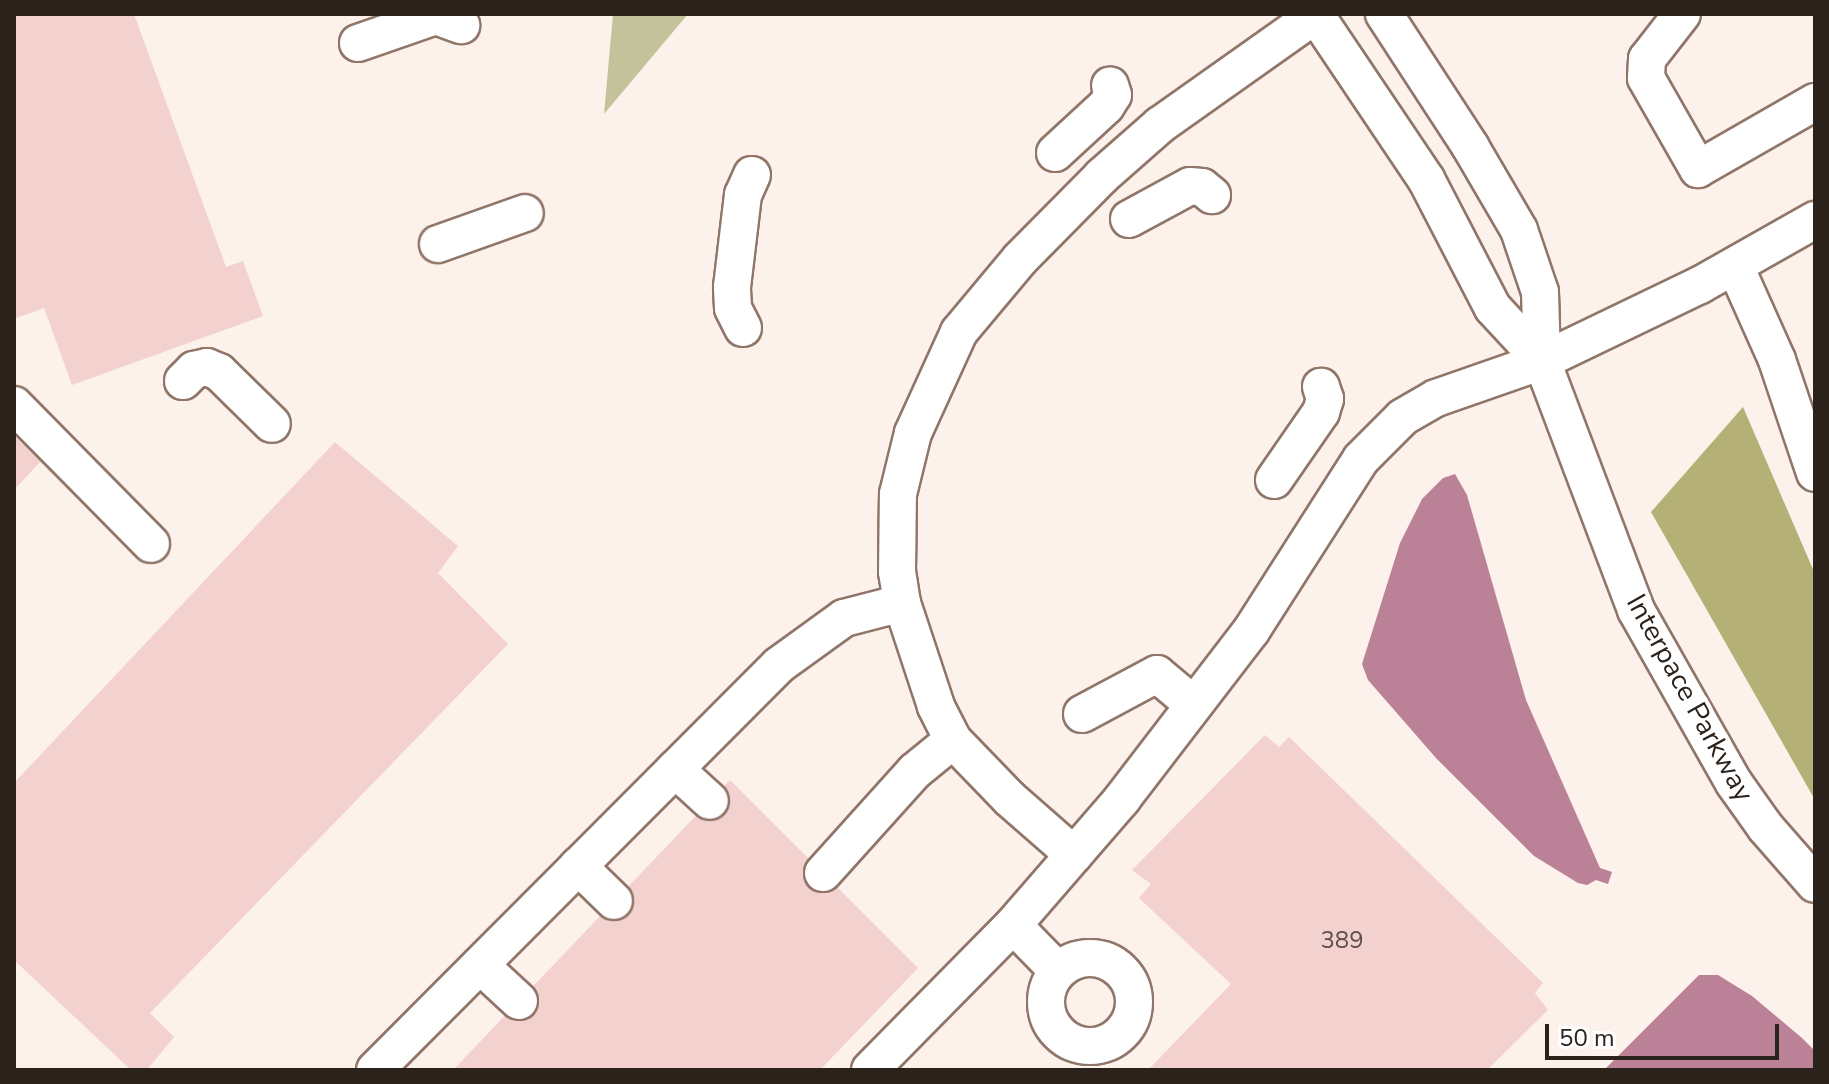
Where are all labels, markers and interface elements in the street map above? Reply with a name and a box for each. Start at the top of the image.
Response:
street label: Interpace Parkway [1619,589,1761,807]
house number: 389 [1320,927,1364,955]
scale bar [1549,1008,1783,1058]
text: 50 m [1559,1022,1615,1054]

